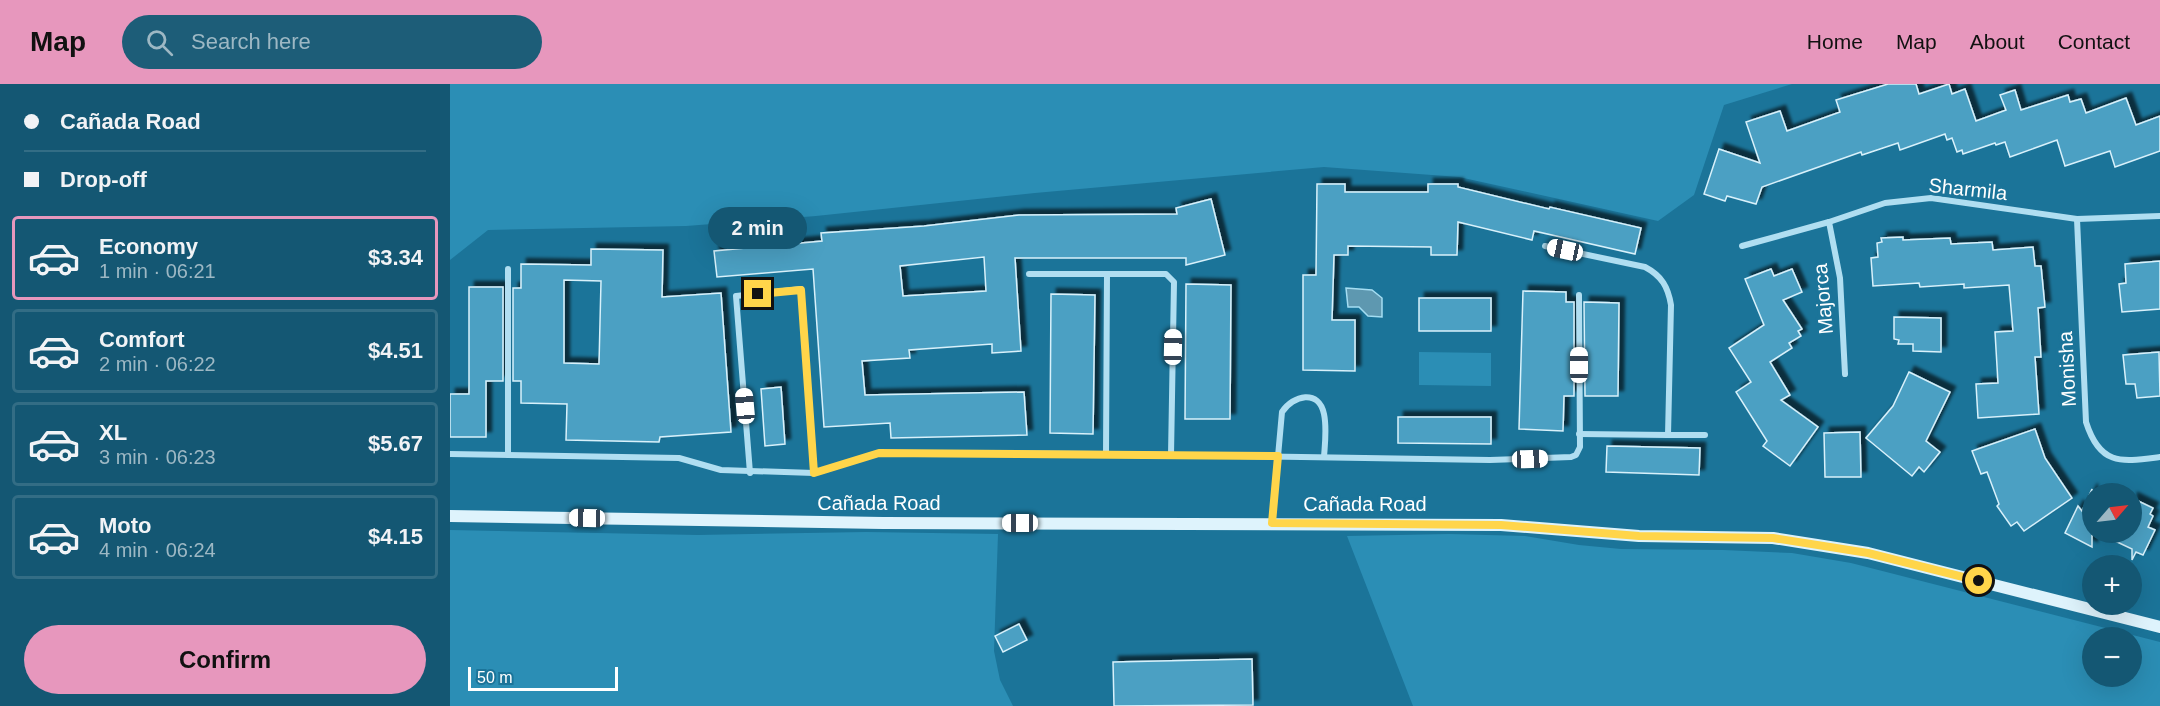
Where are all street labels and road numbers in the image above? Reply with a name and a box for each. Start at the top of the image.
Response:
street label: Sharmila [1928,174,2009,204]
street label: Majorca [1809,262,1837,335]
street label: Monisha [2054,330,2080,407]
street label: Cañada Road [817,492,941,514]
street label: Cañada Road [1303,493,1427,515]

